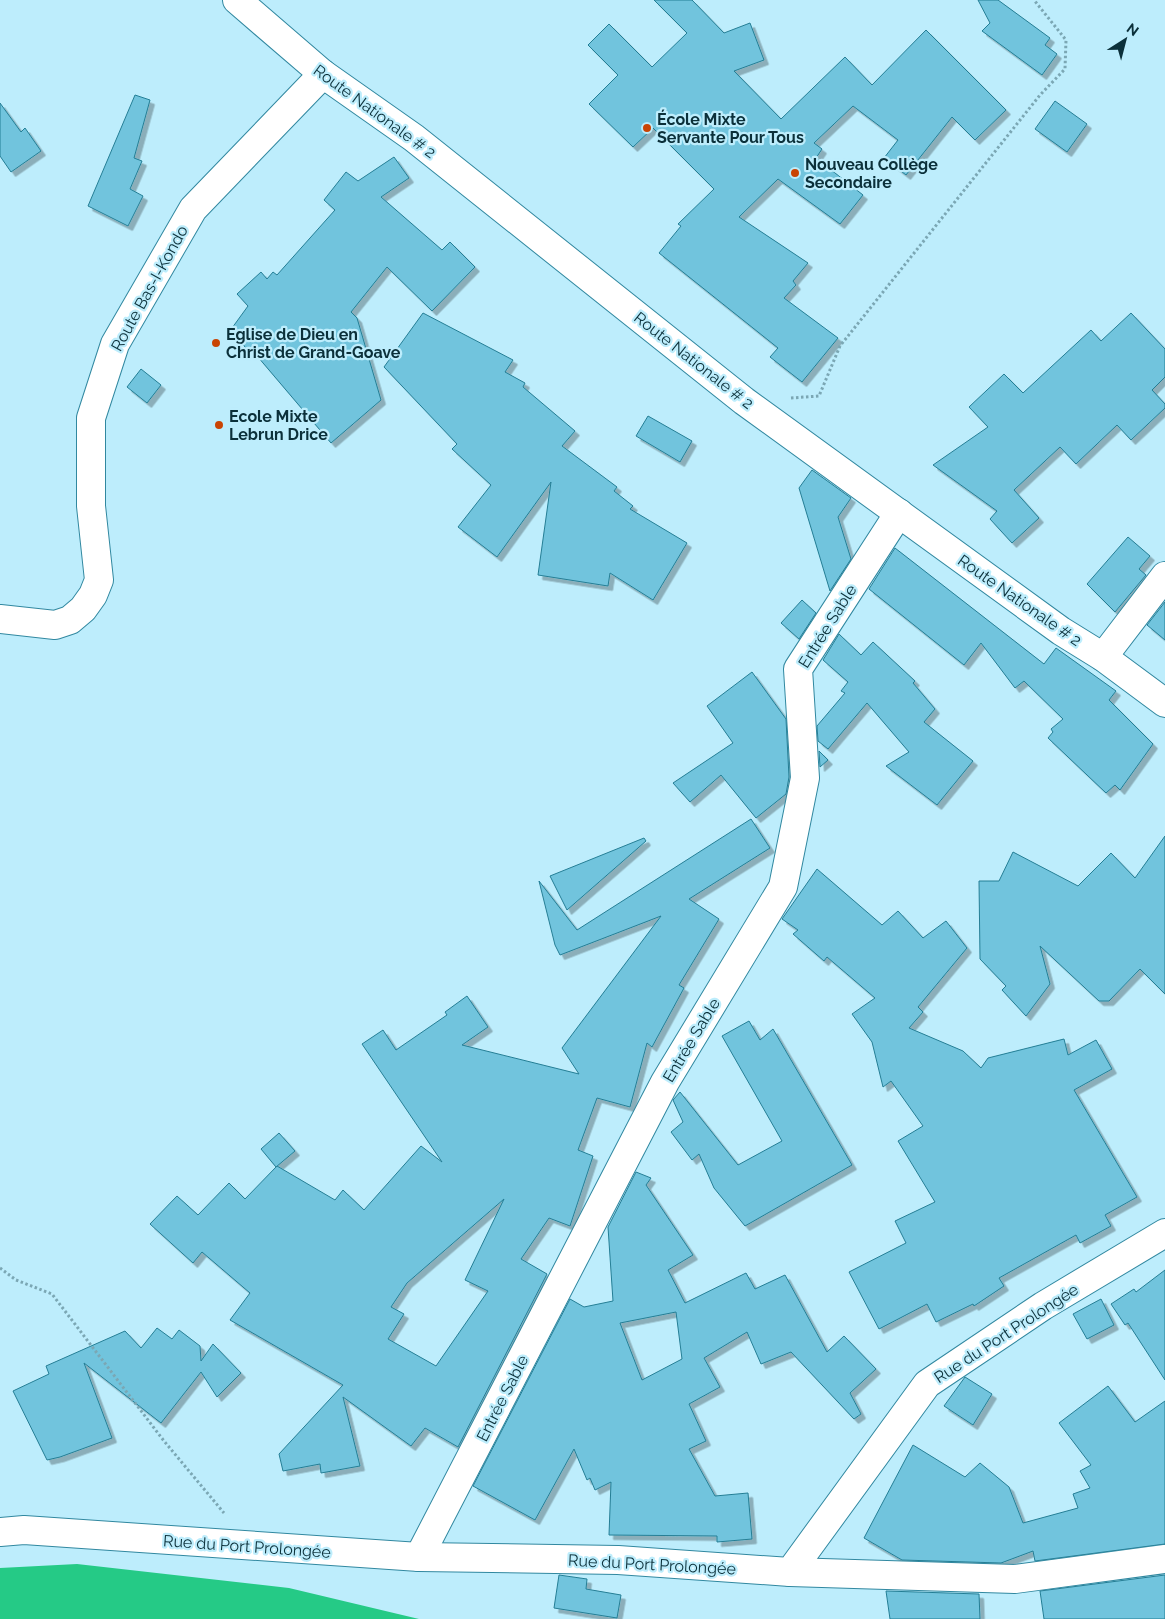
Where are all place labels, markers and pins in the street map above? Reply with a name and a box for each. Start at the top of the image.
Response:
place label: École Mixte Servante Pour Tous [657,109,804,147]
marker: École Mixte Servante Pour Tous [641,122,653,134]
place label: Nouveau Collège Secondaire [805,155,938,192]
marker: Nouveau Collège Secondaire [789,167,801,179]
place label: Eglise de Dieu en Christ de Grand-Goave [226,325,401,362]
marker: Eglise de Dieu en Christ de Grand-Goave [210,337,222,349]
place label: Ecole Mixte Lebrun Drice [229,407,328,444]
marker: Ecole Mixte Lebrun Drice [213,419,225,431]

